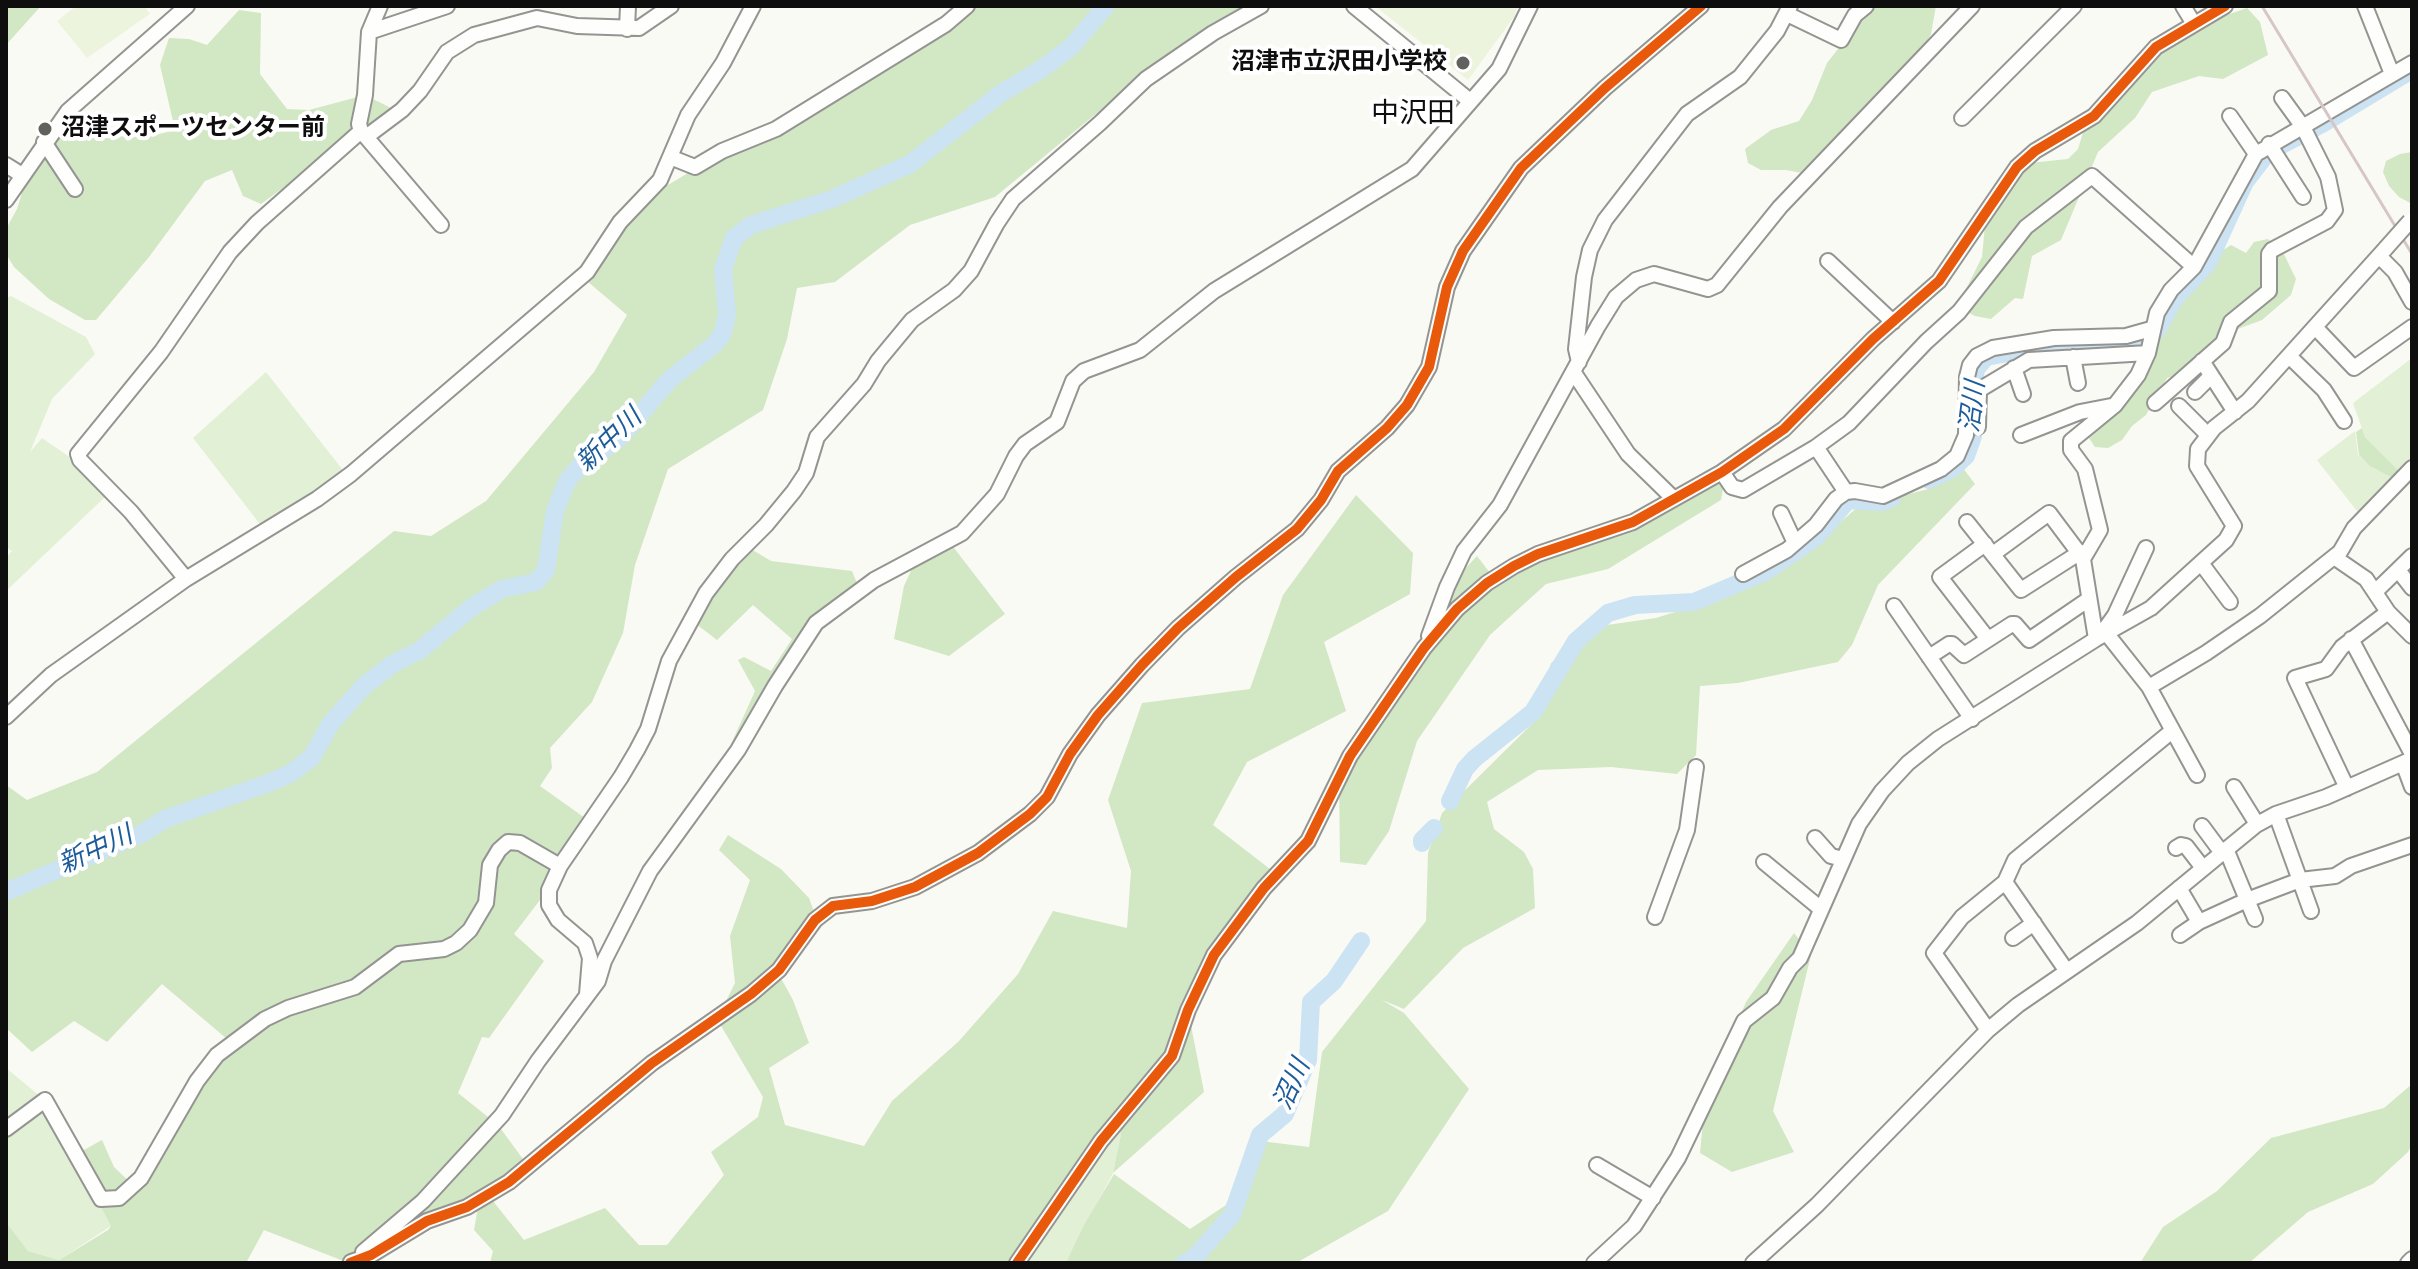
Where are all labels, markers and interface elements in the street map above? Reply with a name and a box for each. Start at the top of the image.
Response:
place label: 沼津市立沢田小学校 [1231,49,1447,77]
marker: 沼津市立沢田小学校 [1454,54,1472,72]
district label: 中沢田 [1371,98,1455,132]
place label: 沼津スポーツセンター前 [61,115,325,143]
marker: 沼津スポーツセンター前 [36,120,54,138]
water label: 沼川 [1955,379,1993,435]
water label: 新中川 [571,403,649,479]
water label: 新中川 [54,820,138,882]
water label: 沼川 [1268,1055,1318,1115]

